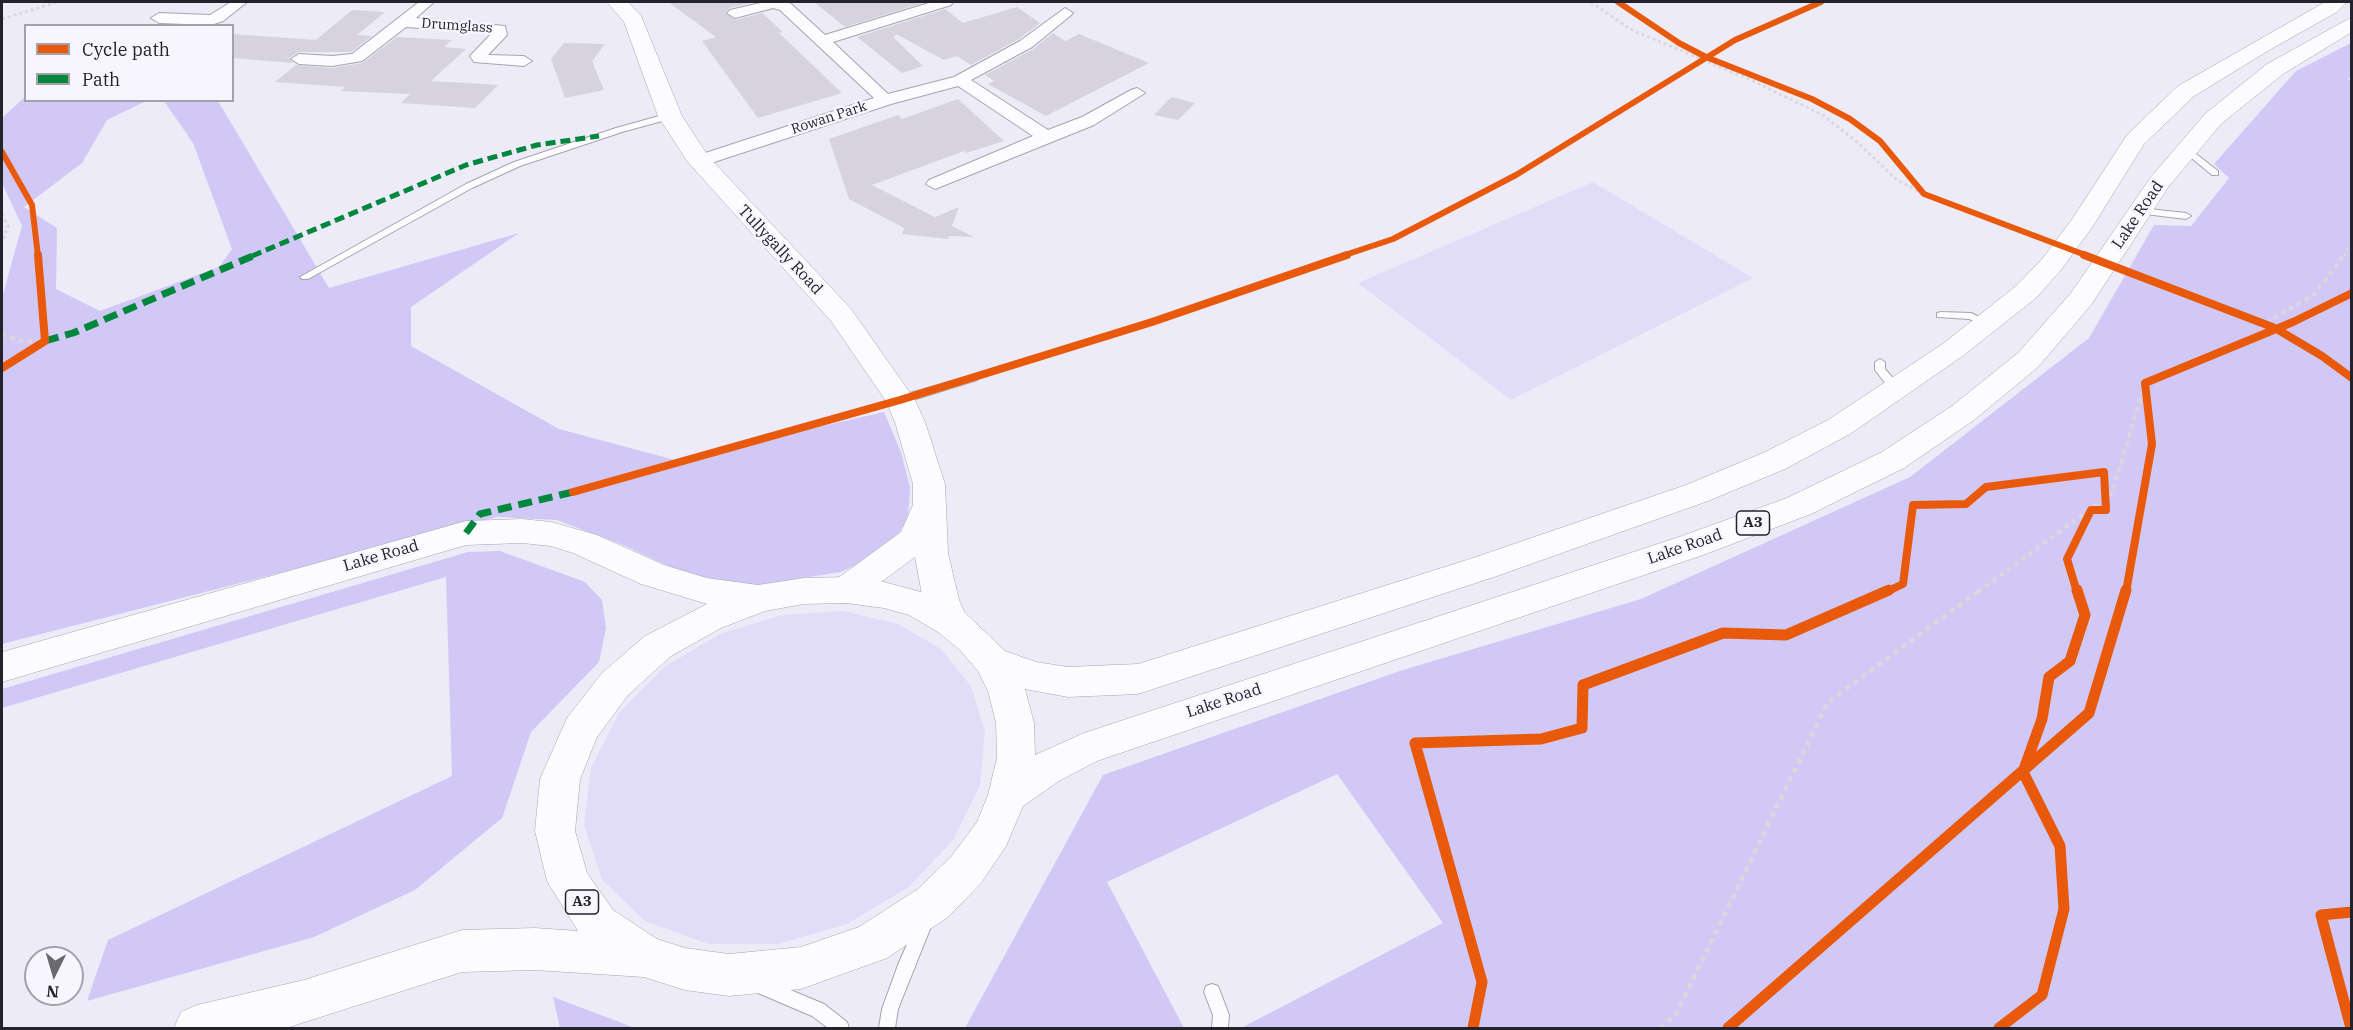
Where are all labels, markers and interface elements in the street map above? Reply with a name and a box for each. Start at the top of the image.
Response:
street label: Drumglass [421,15,493,37]
legend [24,24,234,102]
text: Cycle path [82,38,170,61]
text: Path [82,68,120,91]
street label: Rowan Park [789,98,869,138]
street label: Lake Road [2108,177,2168,253]
street label: Tullygally Road [734,201,826,299]
road number: A3 [1736,511,1770,535]
street label: Lake Road [1645,525,1725,569]
street label: Lake Road [341,536,421,576]
street label: Lake Road [1184,680,1264,722]
road number: A3 [566,890,598,914]
north arrow [24,946,84,1006]
text: N [45,981,60,1002]

